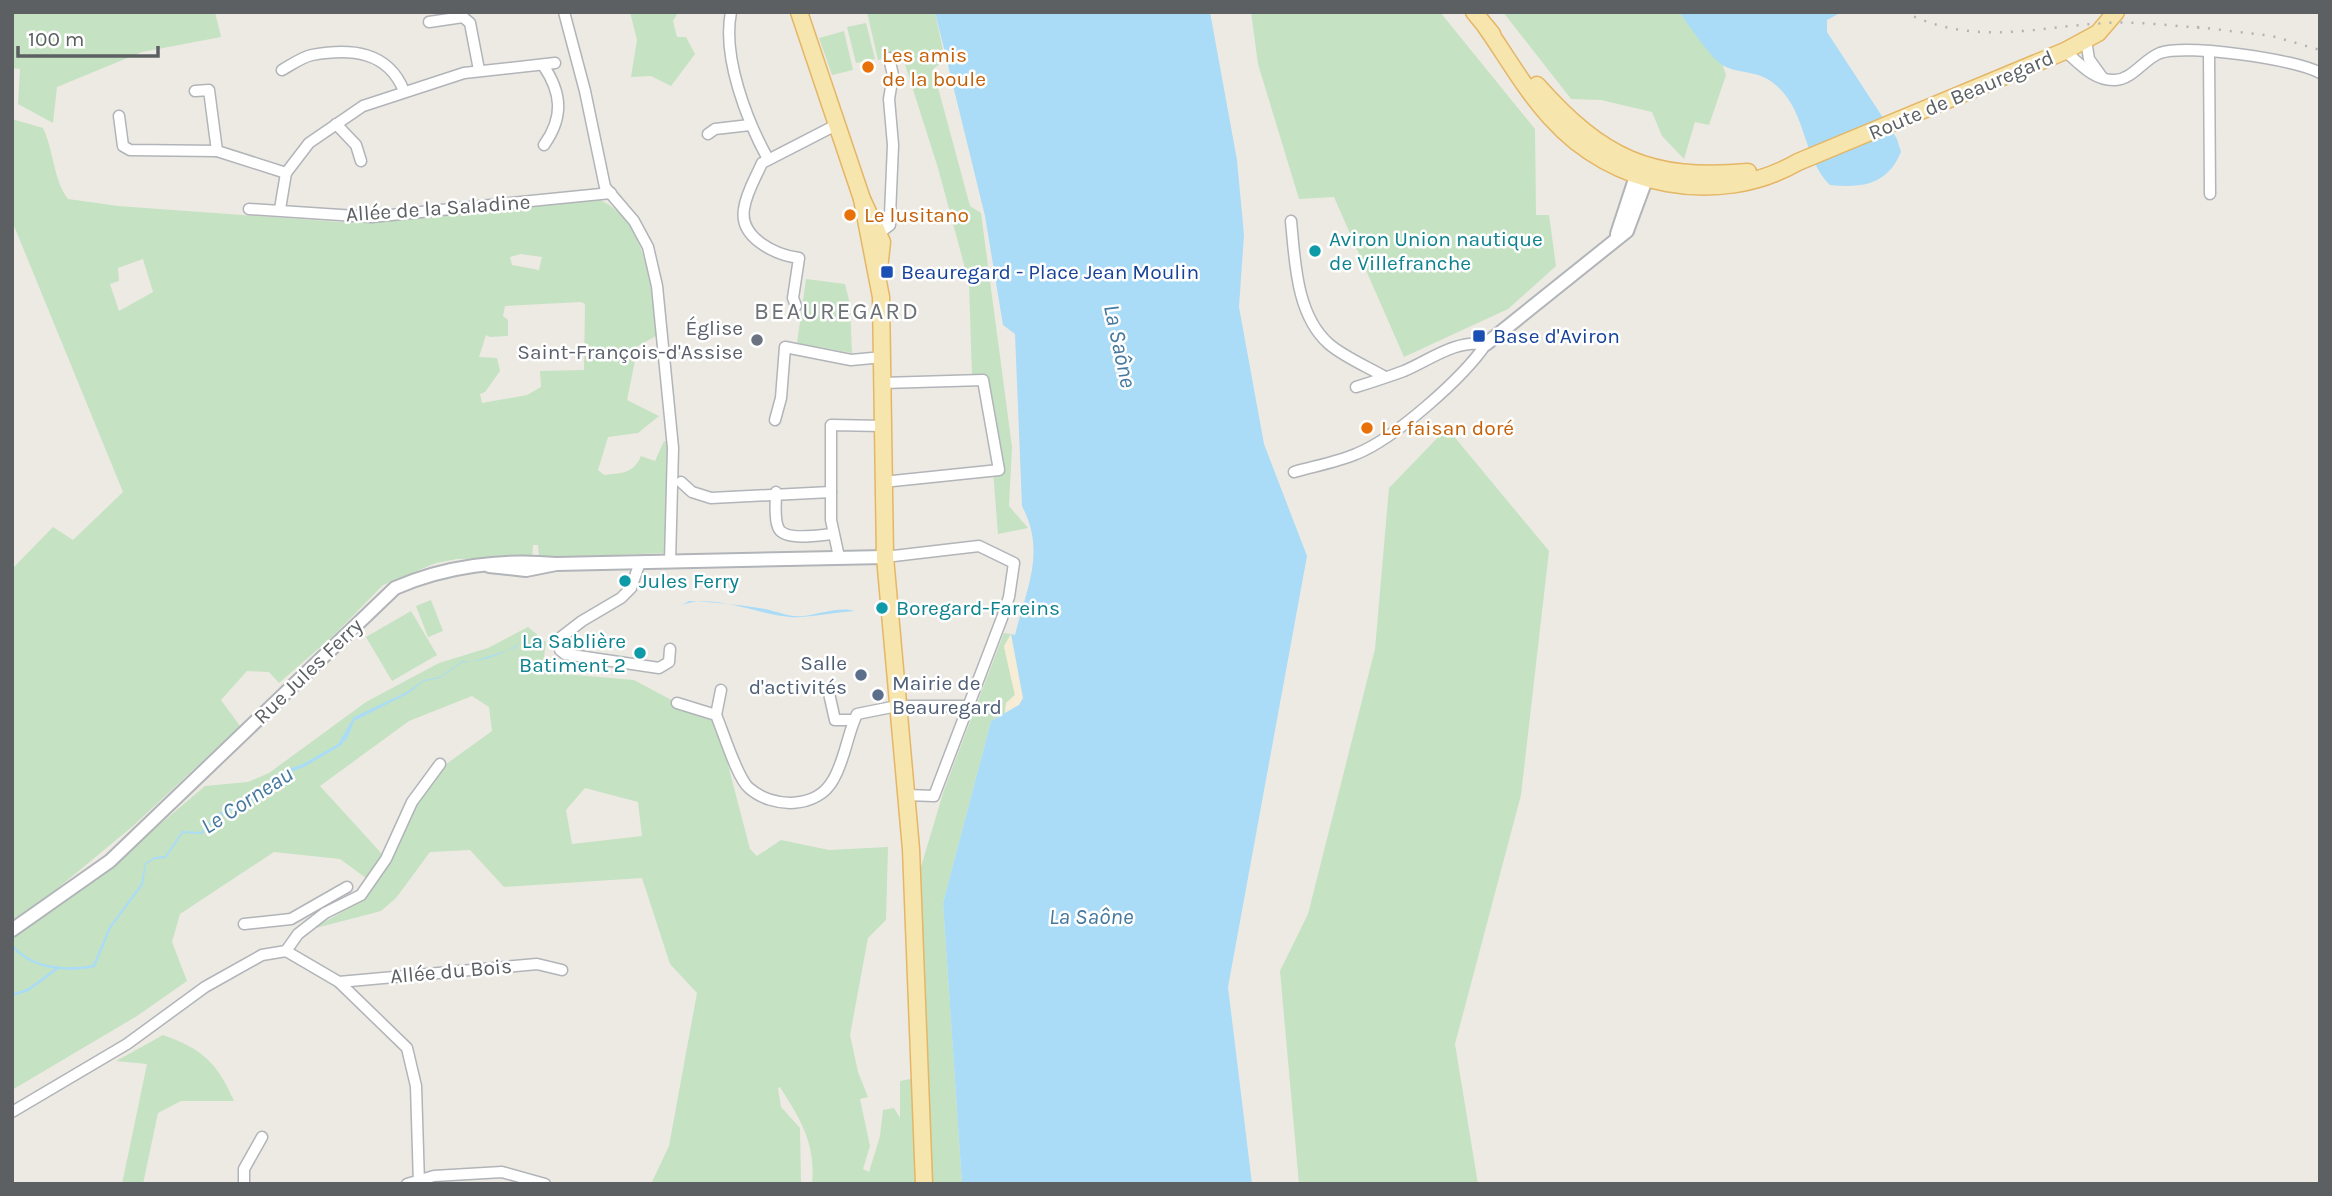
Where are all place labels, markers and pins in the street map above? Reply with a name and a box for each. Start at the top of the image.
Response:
place label: Les amis de la boule [882,43,986,91]
marker: Les amis de la boule [860,59,876,75]
place label: Le lusitano [864,203,969,227]
marker: Le lusitano [842,207,858,223]
place label: Aviron Union nautique de Villefranche [1329,227,1543,275]
marker: Aviron Union nautique de Villefranche [1307,243,1323,259]
place label: Beauregard - Place Jean Moulin [901,260,1199,284]
marker: Beauregard - Place Jean Moulin [879,264,895,280]
place label: Église Saint-François-d'Assise [517,316,743,364]
place label: Base d'Aviron [1493,324,1620,348]
marker: Base d'Aviron [1471,328,1487,344]
marker: Église Saint-François-d'Assise [749,332,765,348]
place label: Le faisan doré [1381,416,1514,440]
marker: Le faisan doré [1359,420,1375,436]
place label: Jules Ferry [639,569,739,593]
marker: Jules Ferry [617,573,633,589]
place label: Boregard-Fareins [896,596,1060,620]
marker: Boregard-Fareins [874,600,890,616]
place label: La Sablière Batiment 2 [519,629,626,677]
marker: La Sablière Batiment 2 [632,645,648,661]
place label: Salle d'activités [749,651,847,699]
marker: Salle d'activités [853,667,869,683]
place label: Mairie de Beauregard [892,671,1002,719]
marker: Mairie de Beauregard [870,687,886,703]

